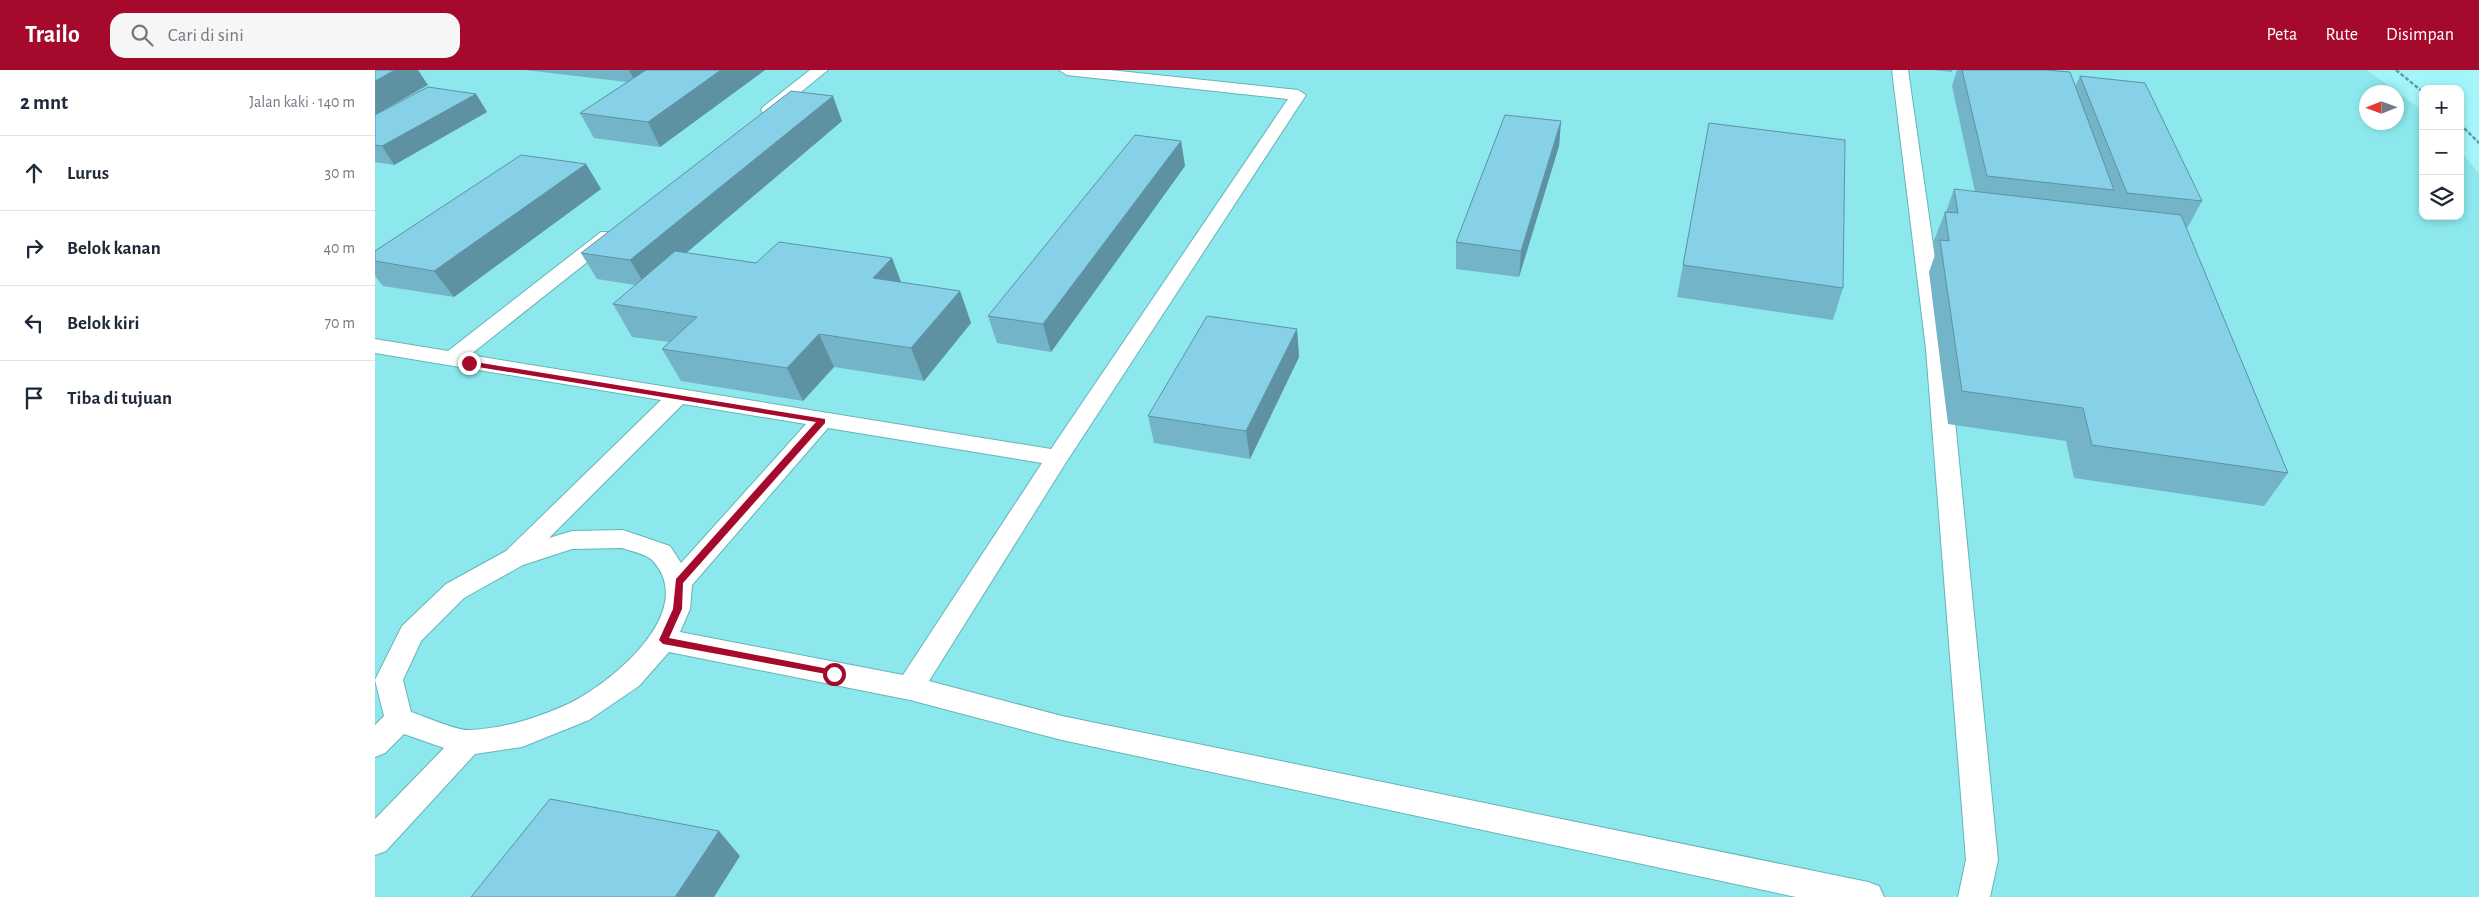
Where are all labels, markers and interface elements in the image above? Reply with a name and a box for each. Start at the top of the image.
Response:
search box [110,13,460,58]
icon: search [128,21,156,49]
text: Trailo [25,23,80,47]
text: Cari di sini [168,26,244,45]
text: Peta [2266,26,2297,44]
text: Rute [2325,26,2358,44]
text: Disimpan [2386,26,2454,44]
north arrow [2359,85,2404,130]
map controls [2419,85,2464,220]
button: + [2419,85,2464,130]
text: 2 mnt [20,92,68,113]
text: Jalan kaki · 140 m [249,94,355,110]
button: − [2419,130,2464,175]
icon: ahead [20,159,48,187]
text: Lurus [67,164,109,183]
text: 30 m [325,165,355,181]
button: layers [2419,175,2464,220]
icon: right [20,234,48,262]
text: Belok kanan [67,239,161,258]
text: 40 m [323,240,355,256]
icon: left [20,309,48,337]
text: Belok kiri [67,314,139,333]
text: 70 m [324,315,355,331]
route end [458,352,481,375]
icon: arrive [20,384,48,412]
text: Tiba di tujuan [67,389,172,408]
route start [823,663,846,686]

